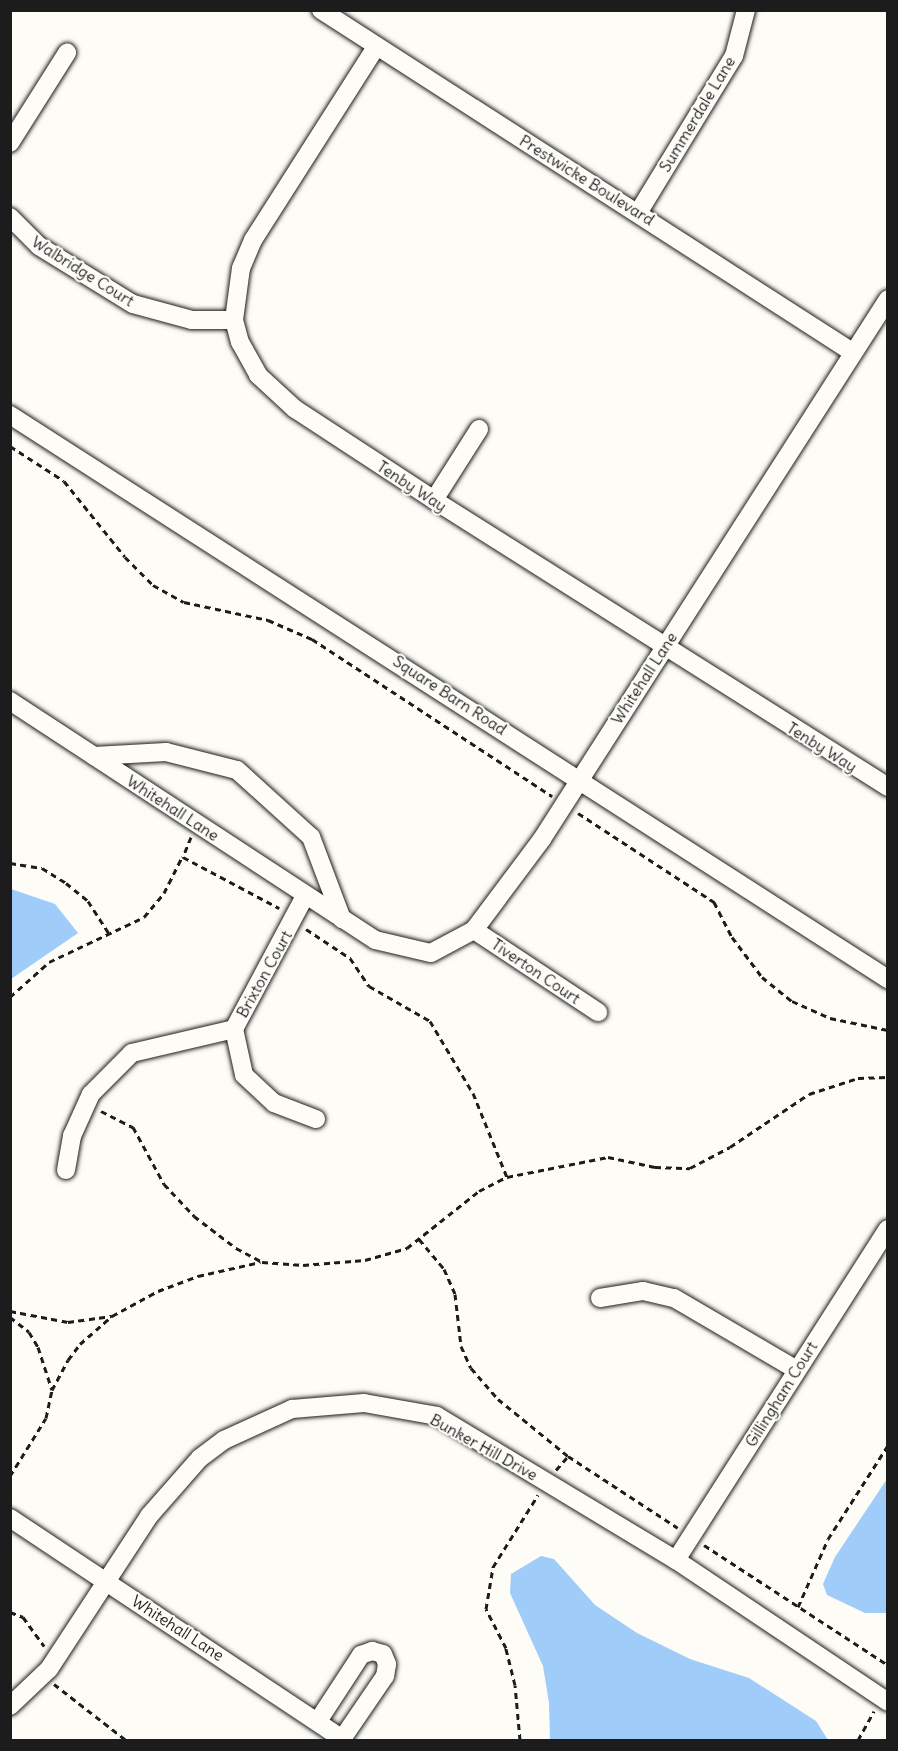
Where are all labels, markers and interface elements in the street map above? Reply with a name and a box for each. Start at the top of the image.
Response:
street label: Summerdale Lane [655,53,739,175]
street label: Prestwicke Boulevard [516,131,658,229]
street label: Walbridge Court [28,232,138,310]
street label: Tenby Way [374,456,450,516]
street label: Whitehall Lane [607,628,681,728]
street label: Square Barn Road [390,651,510,739]
street label: Tenby Way [783,718,861,776]
street label: Whitehall Lane [123,771,223,845]
street label: Brixton Court [232,927,296,1021]
street label: Tiverton Court [488,934,584,1008]
street label: Gillingham Court [741,1338,821,1450]
street label: Bunker Hill Drive [427,1410,541,1484]
street label: Whitehall Lane [128,1591,228,1665]

